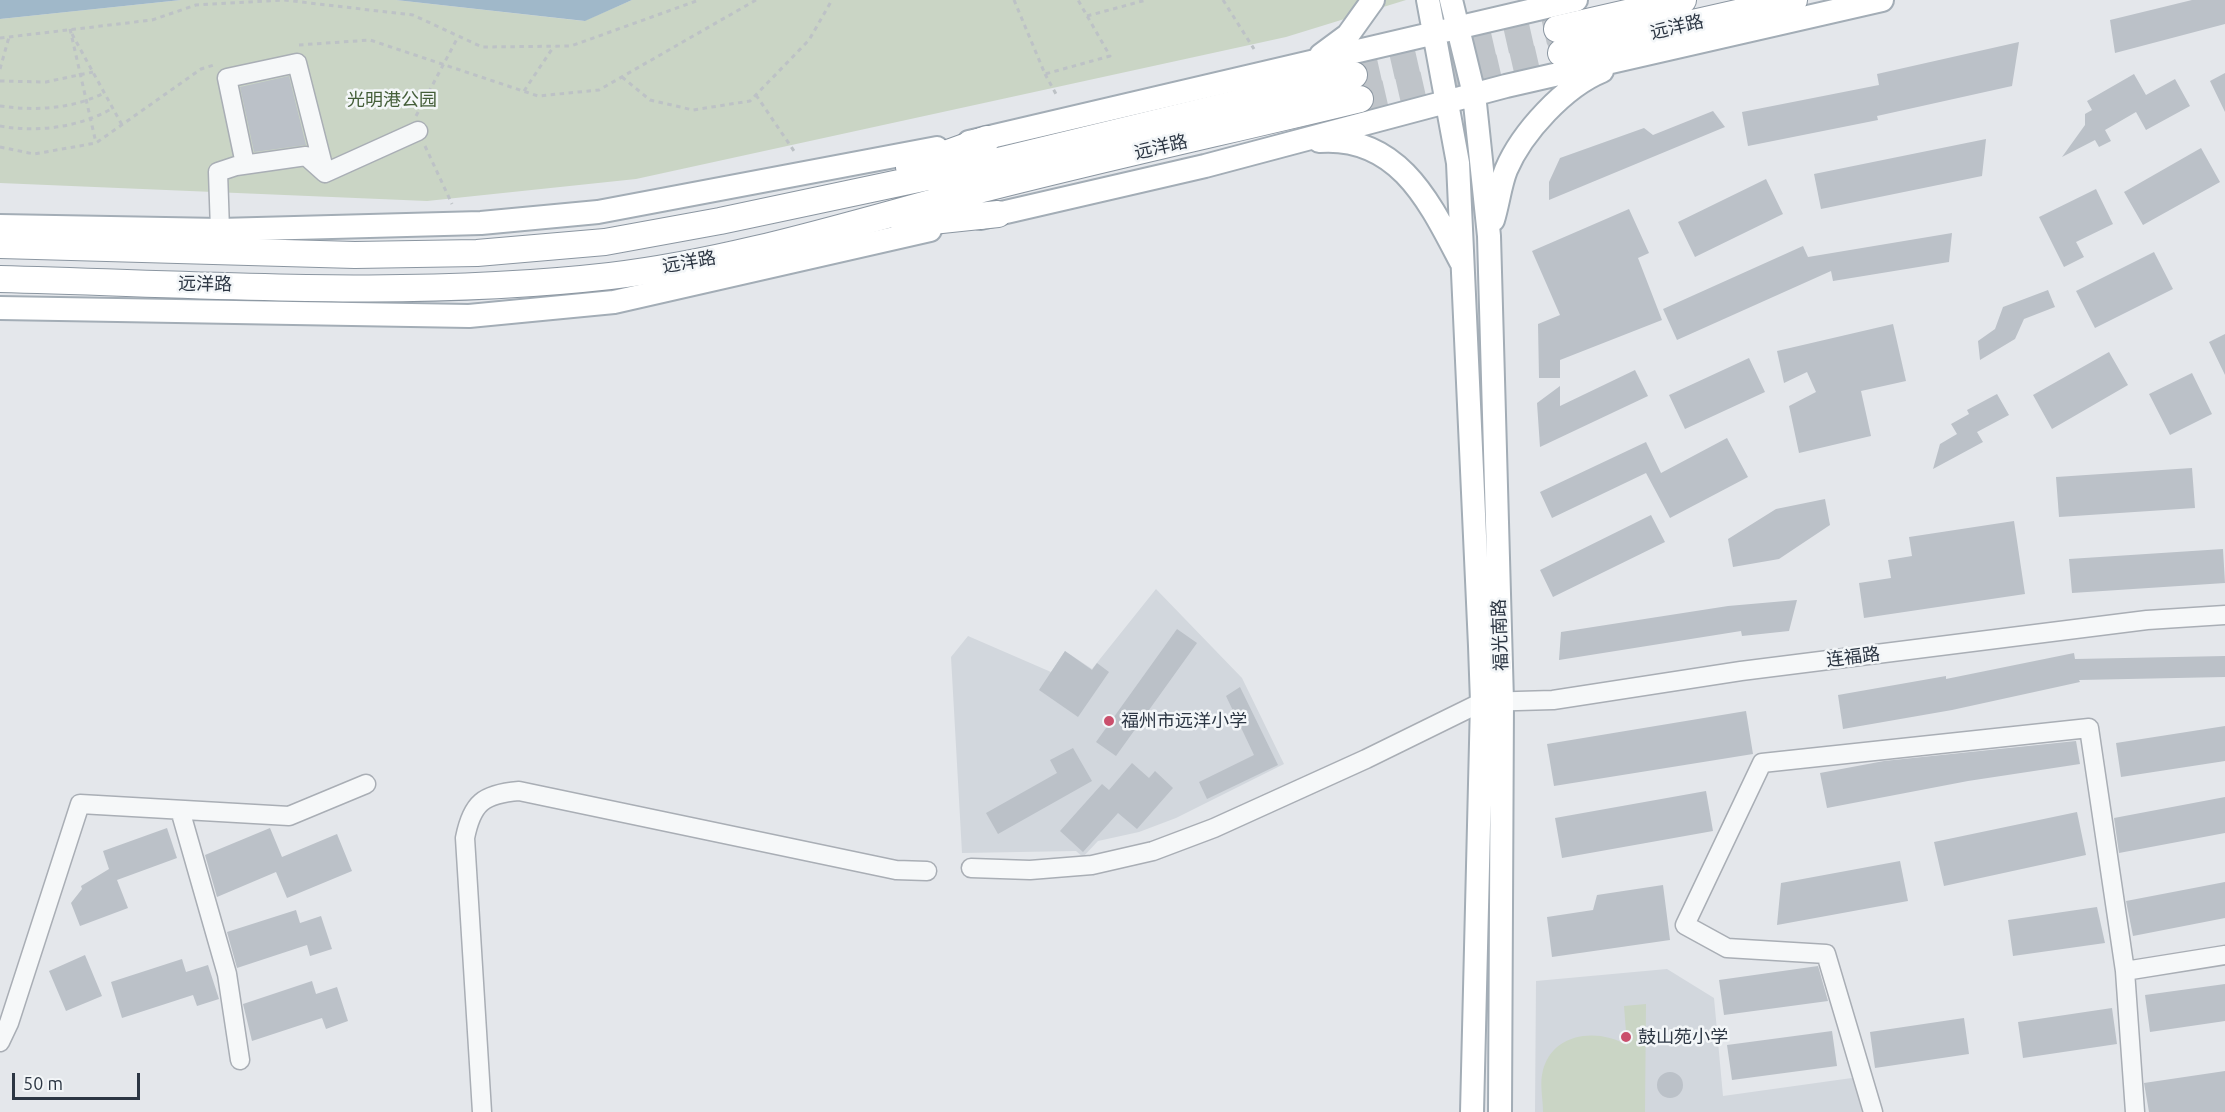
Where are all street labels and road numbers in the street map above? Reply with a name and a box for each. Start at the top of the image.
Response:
street label: 远洋路 [1648,10,1706,44]
street label: 远洋路 [1132,130,1190,164]
street label: 远洋路 [661,247,717,277]
street label: 远洋路 [178,273,232,295]
street label: 福光南路 [1488,599,1512,671]
street label: 连福路 [1825,643,1881,671]

